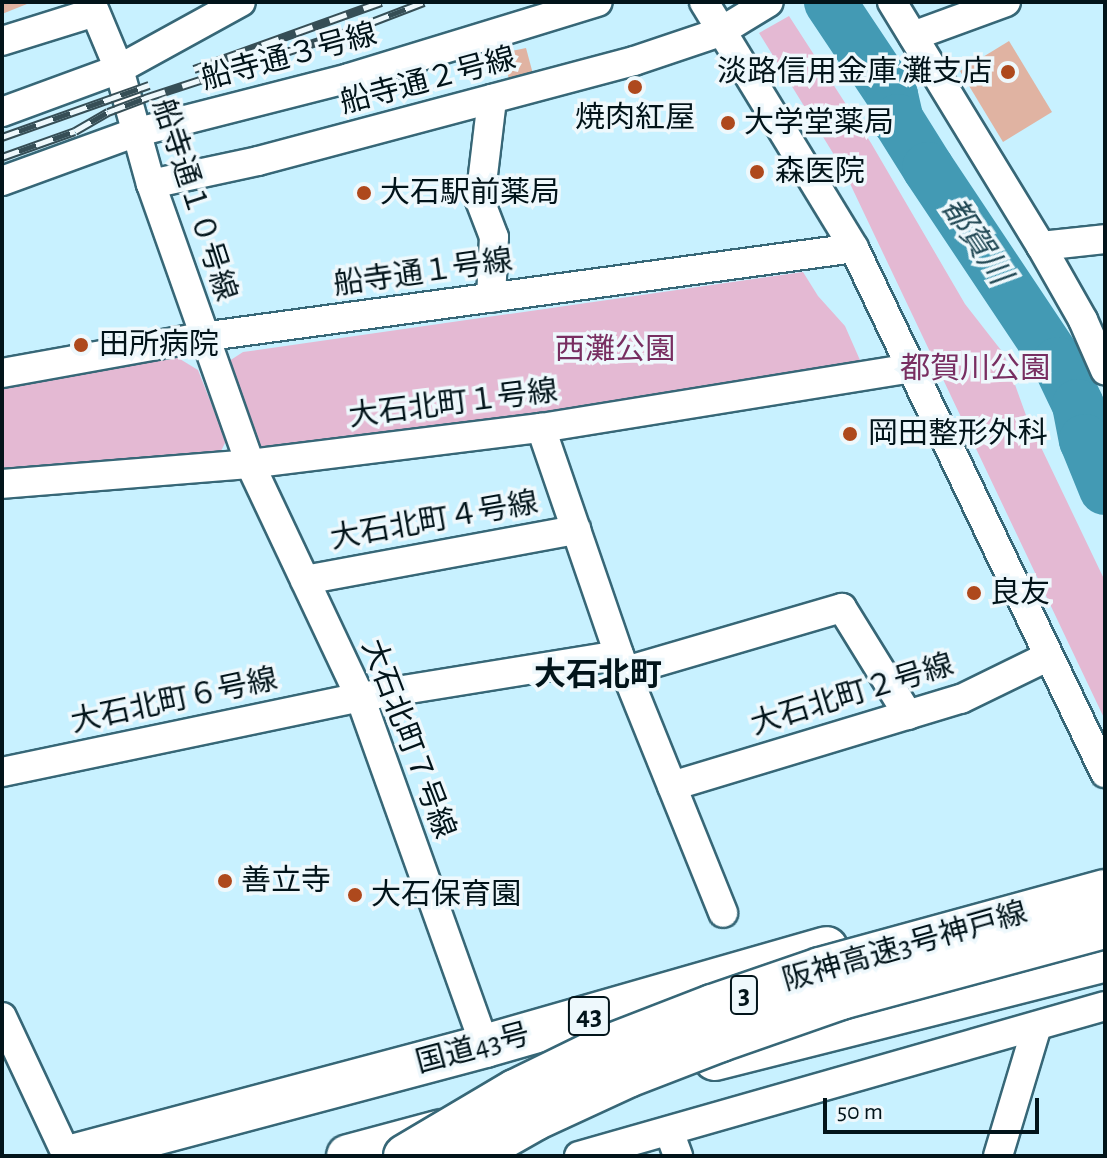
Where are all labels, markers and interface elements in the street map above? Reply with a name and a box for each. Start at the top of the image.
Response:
street label: 船寺通３号線 [197,16,381,98]
street label: 船寺通２号線 [336,40,520,122]
place label: 淡路信用金庫 灘支店 [717,54,992,90]
marker: 淡路信用金庫 灘支店 [999,63,1017,81]
marker: 焼肉紅屋 [626,78,644,96]
street label: 船寺通１０号線 [144,95,244,305]
place label: 焼肉紅屋 [575,100,695,136]
place label: 大学堂薬局 [744,105,894,141]
marker: 大学堂薬局 [719,114,737,132]
place label: 森医院 [775,154,865,190]
marker: 森医院 [746,161,768,183]
place label: 大石駅前薬局 [380,175,560,211]
marker: 大石駅前薬局 [355,184,373,202]
water label: 都賀川 [933,190,1019,292]
street label: 船寺通１号線 [331,243,515,303]
place label: 田所病院 [99,327,219,363]
park label: 西灘公園 [555,332,675,368]
marker: 田所病院 [70,334,92,356]
park label: 都賀川公園 [900,351,1050,387]
street label: 大石北町１号線 [347,373,559,435]
place label: 岡田整形外科 [868,416,1048,452]
marker: 岡田整形外科 [839,423,861,445]
street label: 大石北町４号線 [327,485,541,557]
place label: 良友 [990,575,1050,611]
marker: 良友 [965,584,983,602]
street label: 大石北町７号線 [354,635,462,843]
street label: 大石北町２号線 [746,647,958,743]
district label: 大石北町 [534,656,662,694]
street label: 大石北町６号線 [68,662,280,740]
place label: 善立寺 [241,863,331,899]
marker: 善立寺 [216,872,234,890]
place label: 大石保育園 [371,877,521,913]
marker: 大石保育園 [346,886,364,904]
street label: 阪神高速3号神戸線 [779,895,1031,999]
road number: 3 [728,971,760,1019]
road number: 43 [567,992,611,1040]
street label: 国道43号 [412,1016,534,1082]
scale bar [827,1082,1043,1132]
text: 50 m [837,1100,883,1124]

